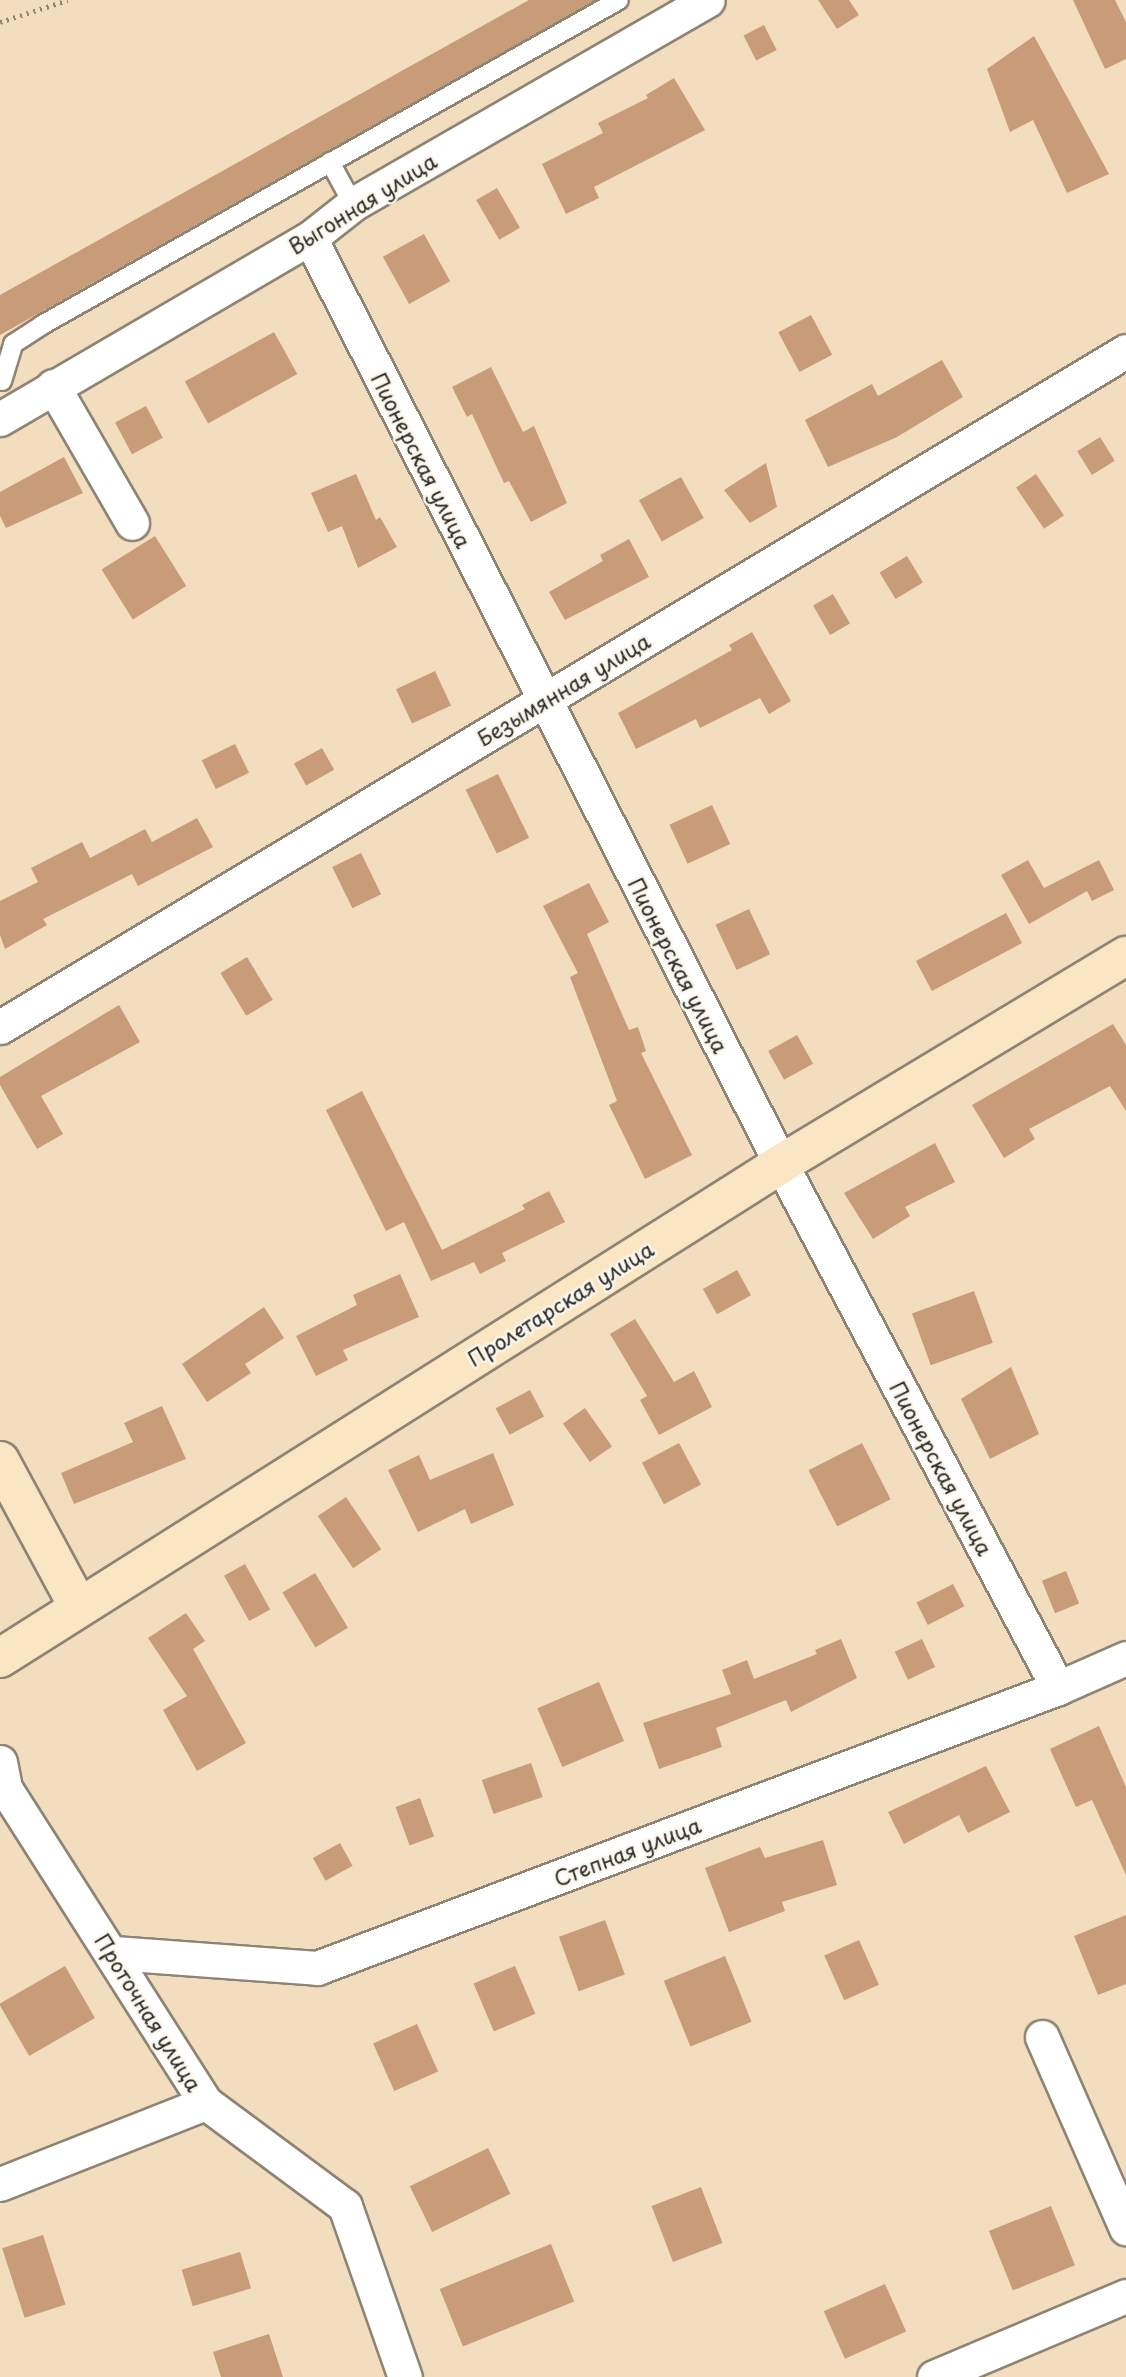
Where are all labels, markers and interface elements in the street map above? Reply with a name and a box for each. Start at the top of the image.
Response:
street label: Выгонная улица [283,147,441,259]
street label: Пионерская улица [367,368,477,552]
street label: Безымянная улица [471,627,655,751]
street label: Пионерская улица [624,873,734,1057]
street label: Пролетарская улица [462,1235,658,1371]
street label: Пионерская улица [885,1376,999,1560]
street label: Степная улица [549,1811,705,1891]
street label: Проточная улица [90,1928,208,2096]

